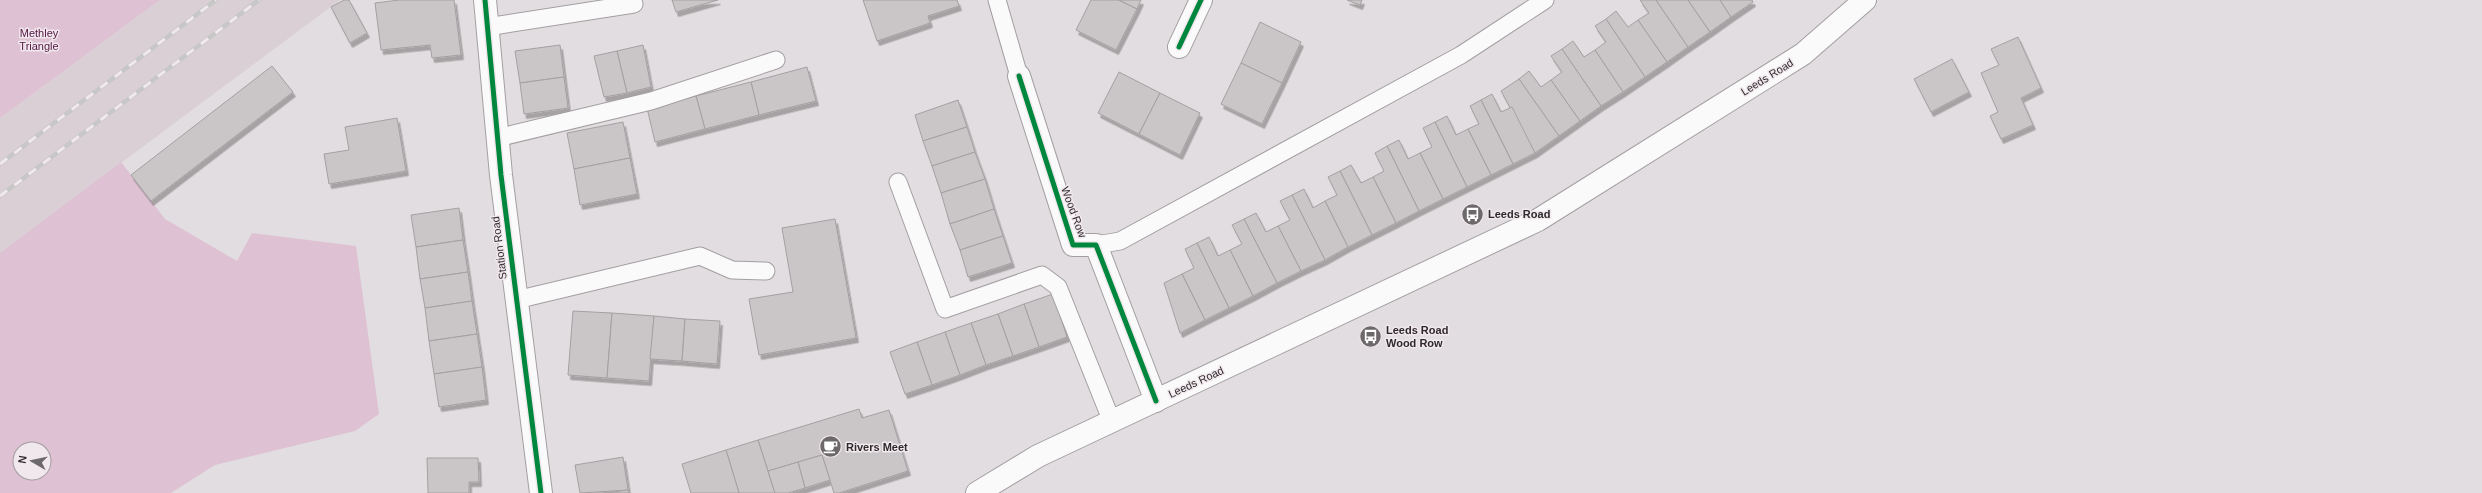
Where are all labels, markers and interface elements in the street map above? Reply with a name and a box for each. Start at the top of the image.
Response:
park label: Methley Triangle [19,27,59,52]
street label: Leeds Road [1739,56,1795,98]
street label: Wood Row [1059,185,1089,239]
bus stop icon: Leeds Road [1459,201,1485,227]
place label: Leeds Road [1488,208,1550,220]
street label: Station Road [489,216,509,280]
bus stop icon: Leeds Road Wood Row [1357,323,1383,349]
place label: Leeds Road Wood Row [1386,324,1448,349]
street label: Leeds Road [1167,364,1225,400]
cafe icon: Rivers Meet [818,434,844,460]
north arrow [12,441,52,481]
place label: Rivers Meet [846,441,908,453]
text: N [16,455,29,464]

